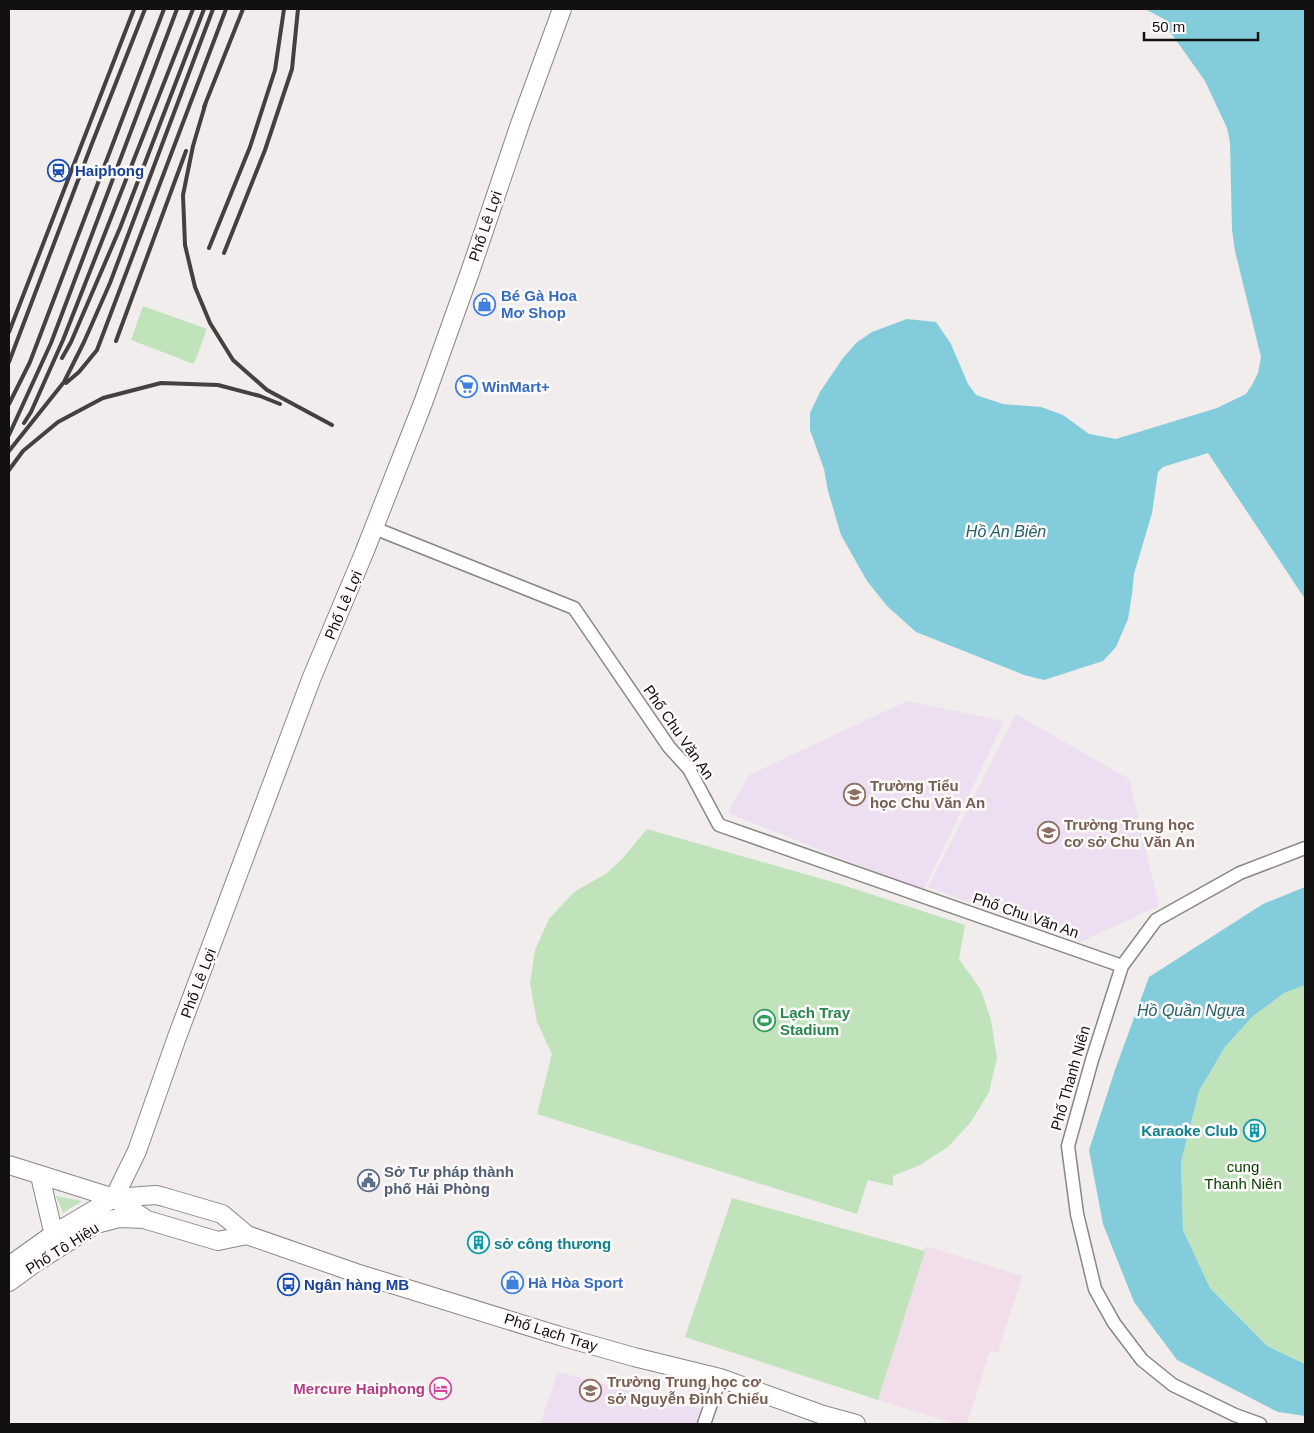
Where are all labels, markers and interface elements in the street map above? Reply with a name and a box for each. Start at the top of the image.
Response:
scale bar [1144,10,1258,42]
text: 50 m [1152,18,1185,35]
station icon: Haiphong [47,158,71,182]
place label: Haiphong [75,162,144,179]
street label: Phố Lê Lợi [465,189,505,263]
place label: Bé Gà Hoa Mơ Shop [501,287,578,321]
shop icon: Bé Gà Hoa Mơ Shop [473,292,497,316]
supermarket icon: WinMart+ [454,374,478,398]
place label: WinMart+ [482,378,550,395]
water label: Hồ An Biên [966,523,1046,540]
street label: Phố Lê Lợi [321,568,365,642]
street label: Phố Chu Văn An [640,682,718,782]
place label: Trường Tiểu học Chu Văn An [870,777,985,811]
school or university icon: Trường Tiểu học Chu Văn An [842,782,866,806]
place label: Trường Trung học cơ sở Chu Văn An [1064,816,1195,850]
school or university icon: Trường Trung học cơ sở Chu Văn An [1036,821,1060,845]
street label: Phố Chu Văn An [971,889,1081,941]
street label: Phố Lê Lợi [177,946,219,1020]
water label: Hồ Quần Ngựa [1137,1002,1245,1019]
place label: Lạch Tray Stadium [780,1004,851,1038]
sports icon: Lạch Tray Stadium [752,1009,776,1033]
street label: Phố Thanh Niên [1047,1024,1093,1132]
building icon: Karaoke Club [1242,1118,1266,1142]
place label: Karaoke Club [1141,1122,1238,1139]
park label: cung Thanh Niên [1204,1158,1282,1192]
place label: Sở Tư pháp thành phố Hải Phòng [384,1163,514,1197]
public building icon: Sở Tư pháp thành phố Hải Phòng [356,1168,380,1192]
street label: Phố Tô Hiệu [22,1219,102,1277]
building icon: sở công thương [466,1231,490,1255]
place label: sở công thương [494,1235,611,1252]
shop icon: Hà Hòa Sport [500,1270,524,1294]
bus stop icon: Ngân hàng MB [276,1272,300,1296]
place label: Hà Hòa Sport [528,1274,623,1291]
place label: Ngân hàng MB [304,1276,409,1293]
street label: Phố Lạch Tray [502,1310,600,1354]
place label: Trường Trung học cơ sở Nguyễn Đình Chiểu [607,1373,769,1407]
hotel icon: Mercure Haiphong [429,1376,453,1400]
school or university icon: Trường Trung học cơ sở Nguyễn Đình Chiểu [579,1378,603,1402]
place label: Mercure Haiphong [293,1380,425,1397]

